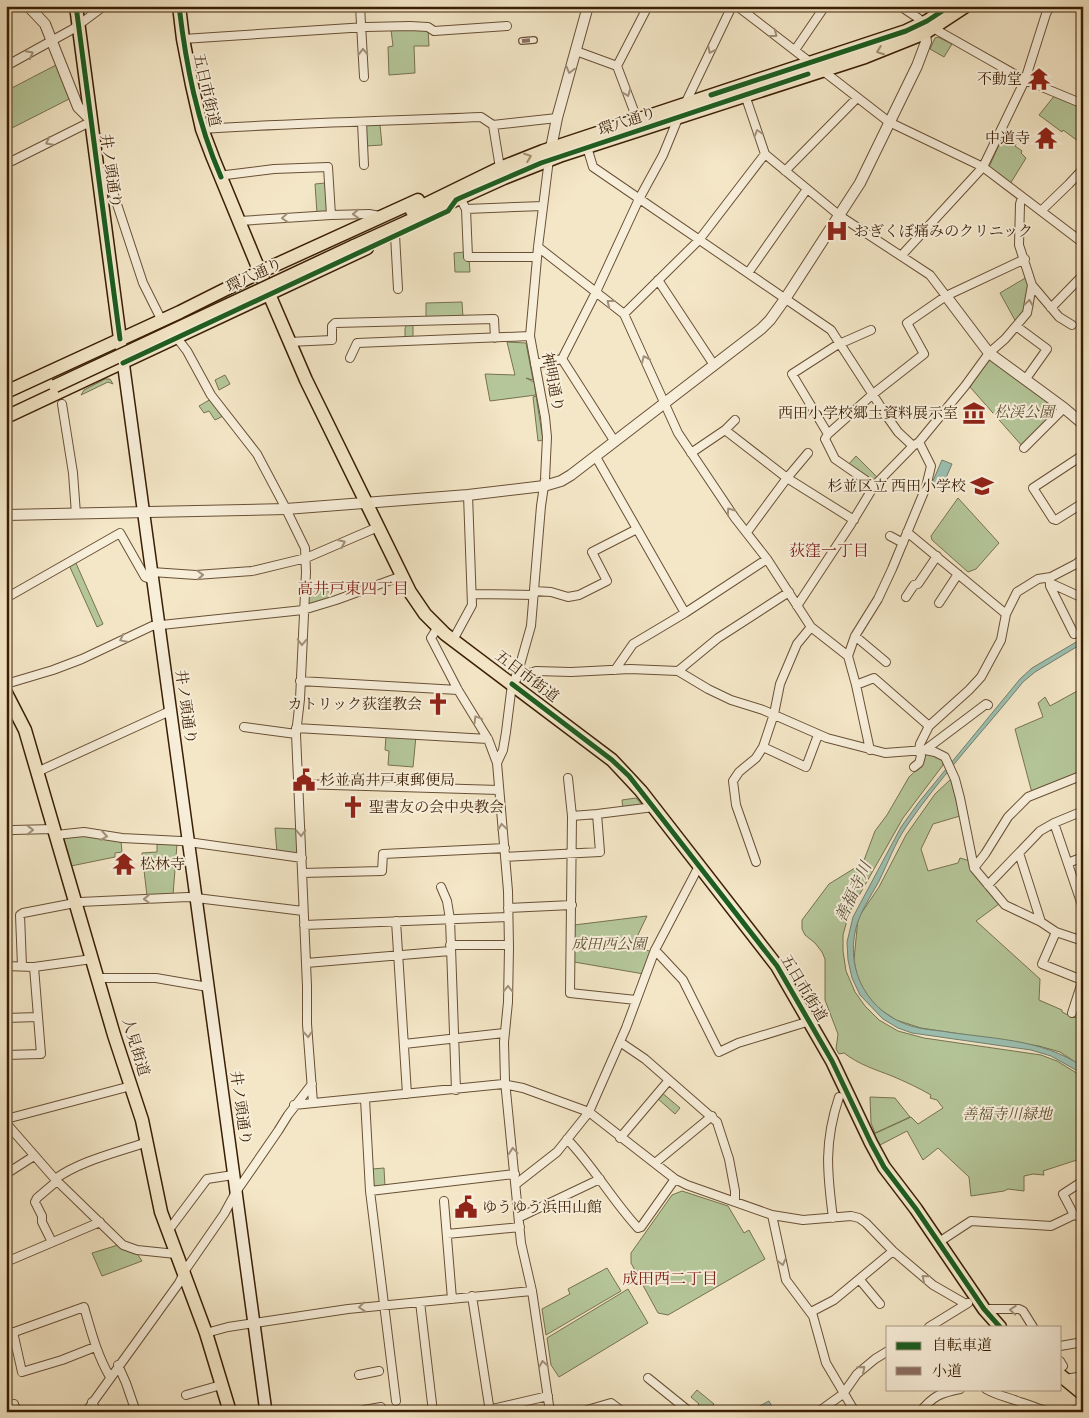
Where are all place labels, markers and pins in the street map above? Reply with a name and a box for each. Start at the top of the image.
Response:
temple icon: 不動堂 [1026,66,1052,92]
place label: 不動堂 [977,70,1022,88]
temple icon: 中道寺 [1033,125,1059,151]
place label: 中道寺 [985,129,1030,147]
hospital icon: おぎくぼ痛みのクリニック [824,218,850,244]
place label: おぎくぼ痛みのクリニック [854,222,1033,240]
museum icon: 西田小学校郷土資料展示室 [961,400,987,426]
place label: 西田小学校郷土資料展示室 [778,404,958,422]
school or university icon: 杉並区立 西田小学校 [969,473,995,499]
place label: 杉並区立 西田小学校 [828,477,966,495]
church icon: カトリック荻窪教会 [425,691,451,717]
place label: カトリック荻窪教会 [288,695,422,713]
public building icon: 杉並高井戸東郵便局 [291,767,317,793]
place label: 杉並高井戸東郵便局 [320,771,455,789]
church icon: 聖書友の会中央教会 [340,794,366,820]
place label: 聖書友の会中央教会 [369,798,504,816]
temple icon: 松林寺 [111,851,137,877]
place label: 松林寺 [140,855,185,873]
public building icon: ゆうゆう浜田山館 [453,1194,479,1220]
place label: ゆうゆう浜田山館 [482,1198,602,1216]

